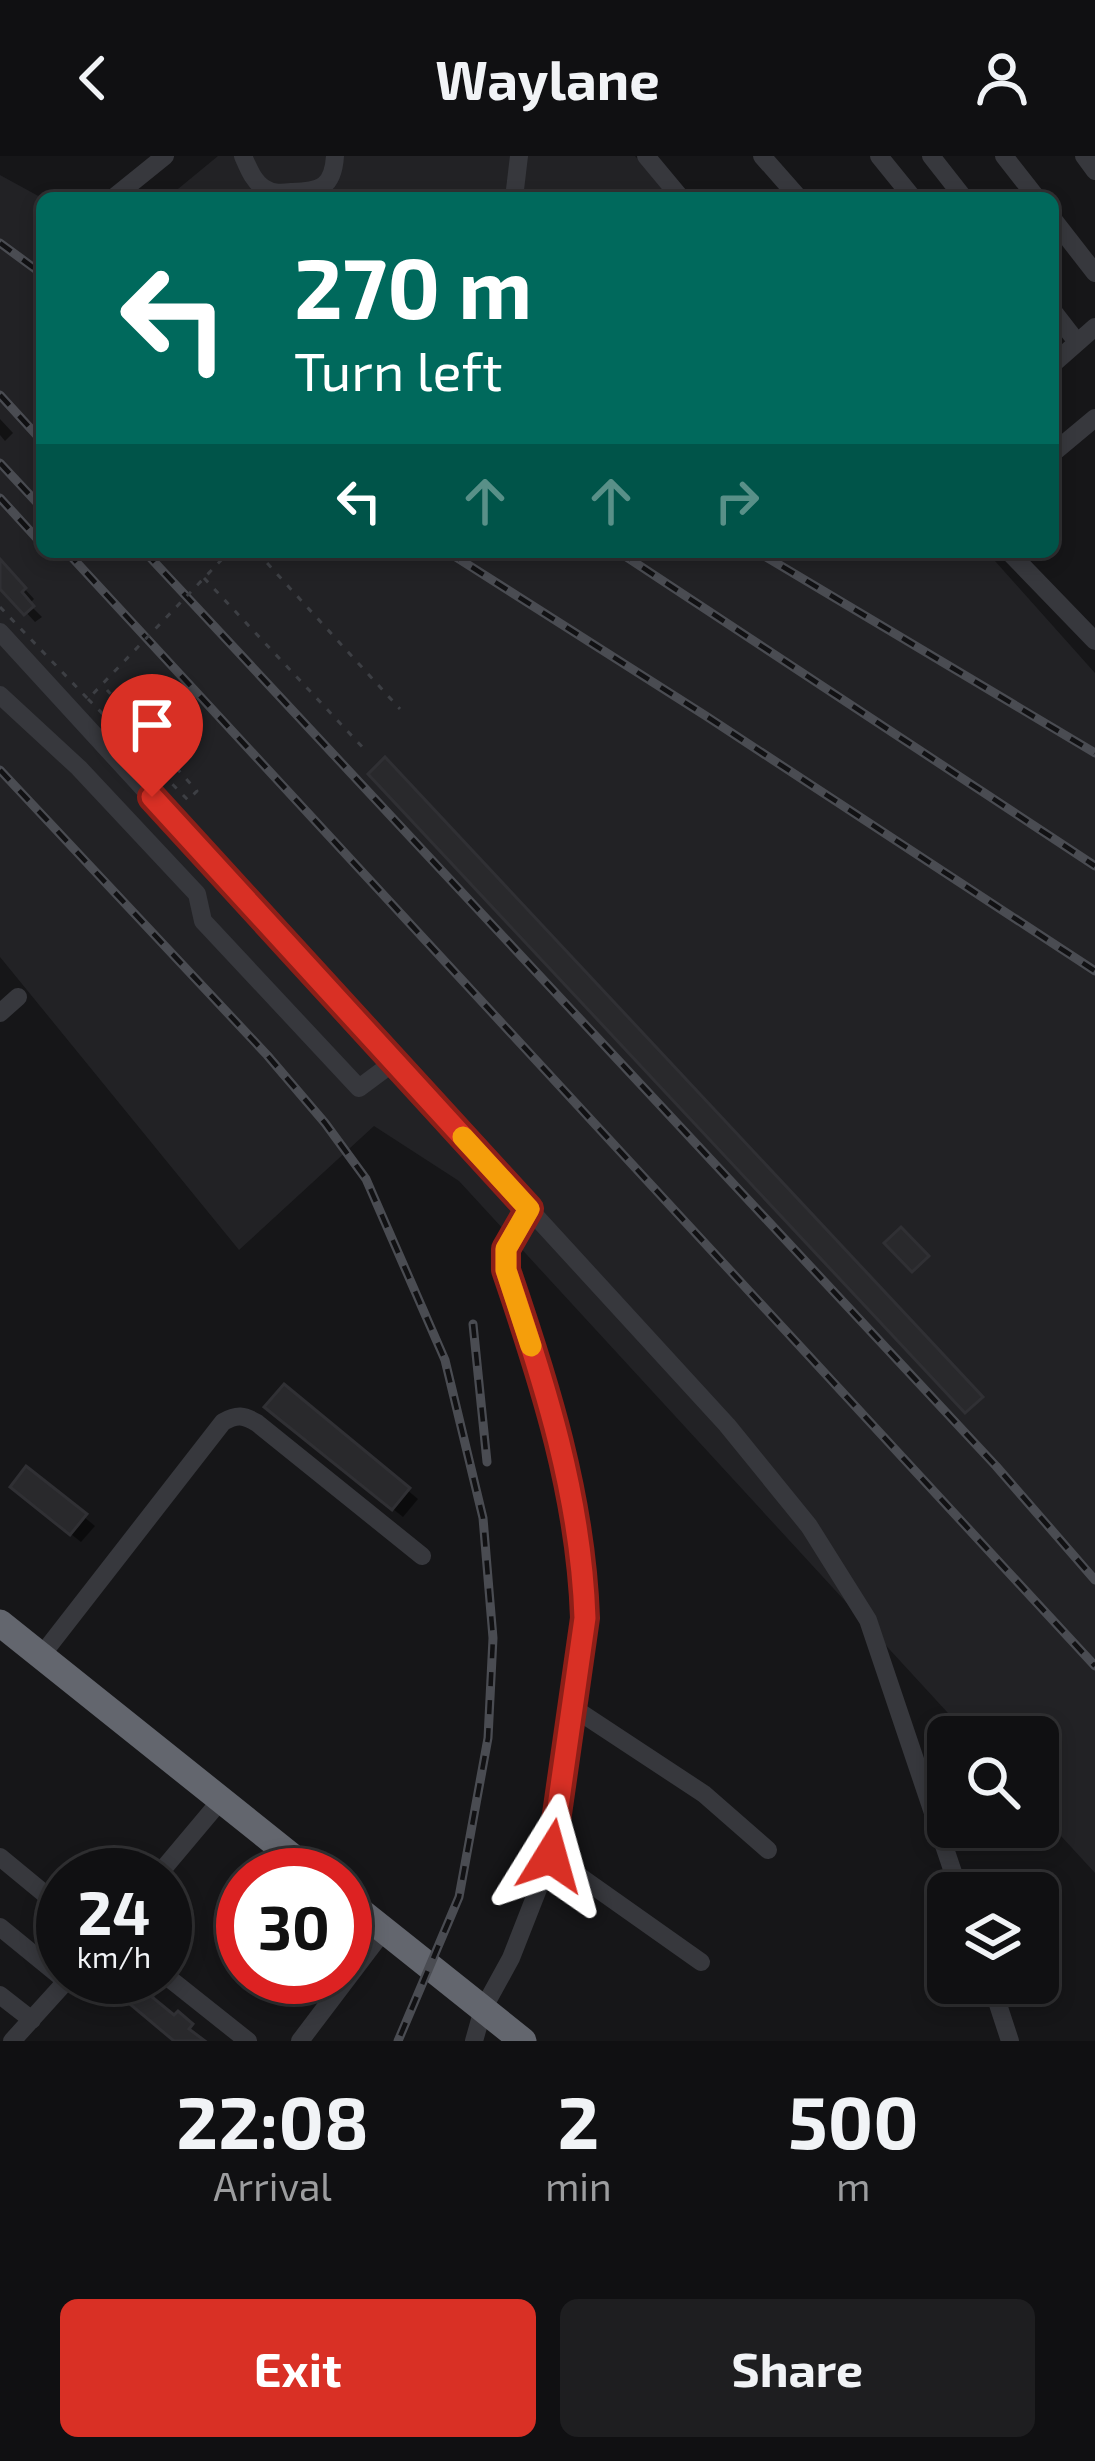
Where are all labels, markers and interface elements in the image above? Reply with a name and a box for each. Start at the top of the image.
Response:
icon: back [60,45,126,111]
icon: person [969,45,1035,111]
text: Waylane [435,46,660,111]
text: 270 m [294,235,532,336]
icon: left [96,240,252,396]
text: Turn left [294,337,503,402]
icon: left [326,468,392,534]
icon: ahead [452,468,518,534]
icon: ahead [578,468,644,534]
icon: right [704,468,770,534]
pin [101,674,203,797]
icon: arrive [119,692,185,758]
map controls [927,1716,1059,2004]
button: search [927,1716,1059,1848]
position arrow [488,1793,614,1919]
speed limit sign: 30 [216,1848,372,2004]
button: layers [927,1872,1059,2004]
text: 24 [77,1875,151,1947]
text: km/h [77,1938,151,1974]
text: 22:08 [176,2077,369,2163]
text: 2 [557,2077,599,2163]
text: 500 [788,2077,919,2163]
text: Arrival [213,2162,332,2209]
text: min [545,2162,612,2209]
text: m [836,2162,870,2209]
button: Exit [60,2299,536,2437]
button: Share [560,2299,1035,2437]

